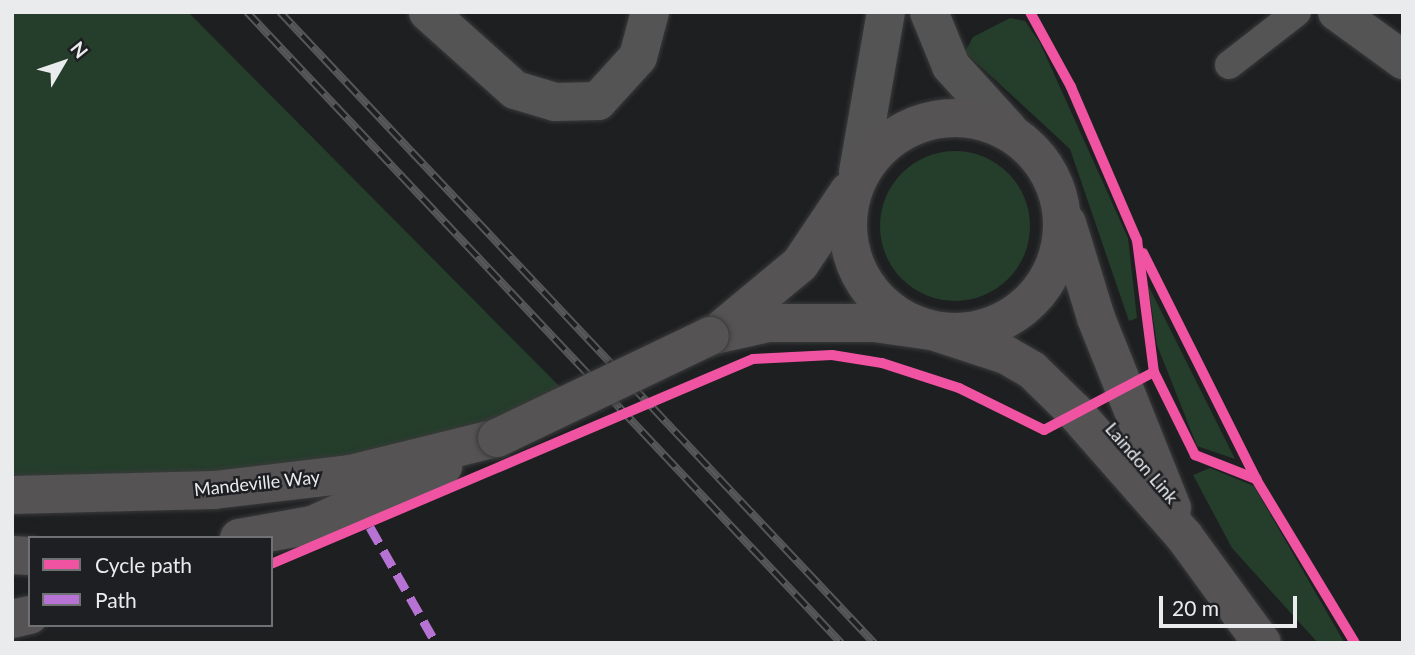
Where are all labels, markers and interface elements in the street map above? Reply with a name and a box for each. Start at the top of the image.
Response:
north arrow [28,28,98,98]
text: N [66,37,93,62]
street label: Laindon Link [1101,418,1183,508]
street label: Mandeville Way [193,466,321,500]
legend [28,536,273,627]
text: Cycle path [95,552,192,577]
scale bar [1163,582,1301,626]
text: Path [95,587,137,612]
text: 20 m [1172,595,1219,620]

